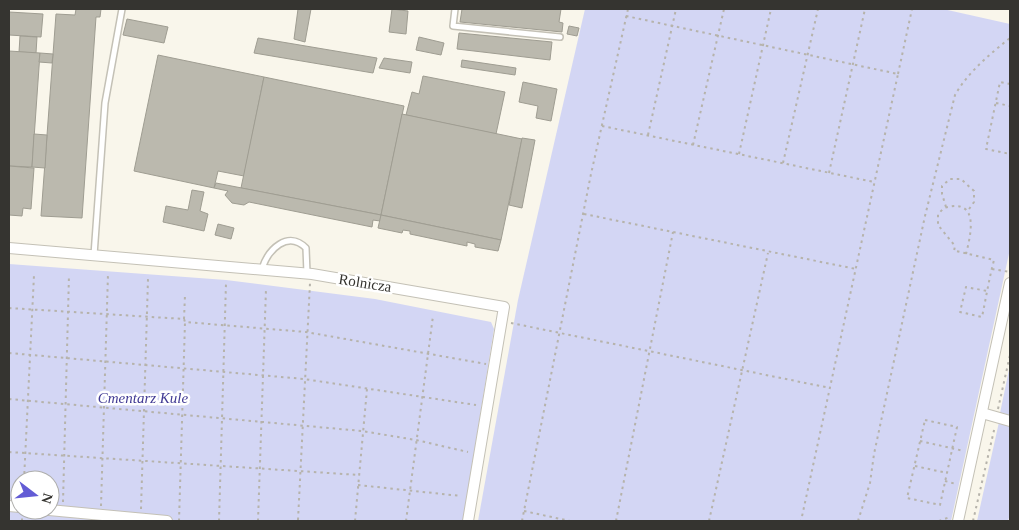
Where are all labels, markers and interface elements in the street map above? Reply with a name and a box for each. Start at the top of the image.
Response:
street label: Rolnicza [337,271,393,295]
park label: Cmentarz Kule [98,390,189,406]
north arrow [10,470,60,520]
text: N [38,492,56,505]

